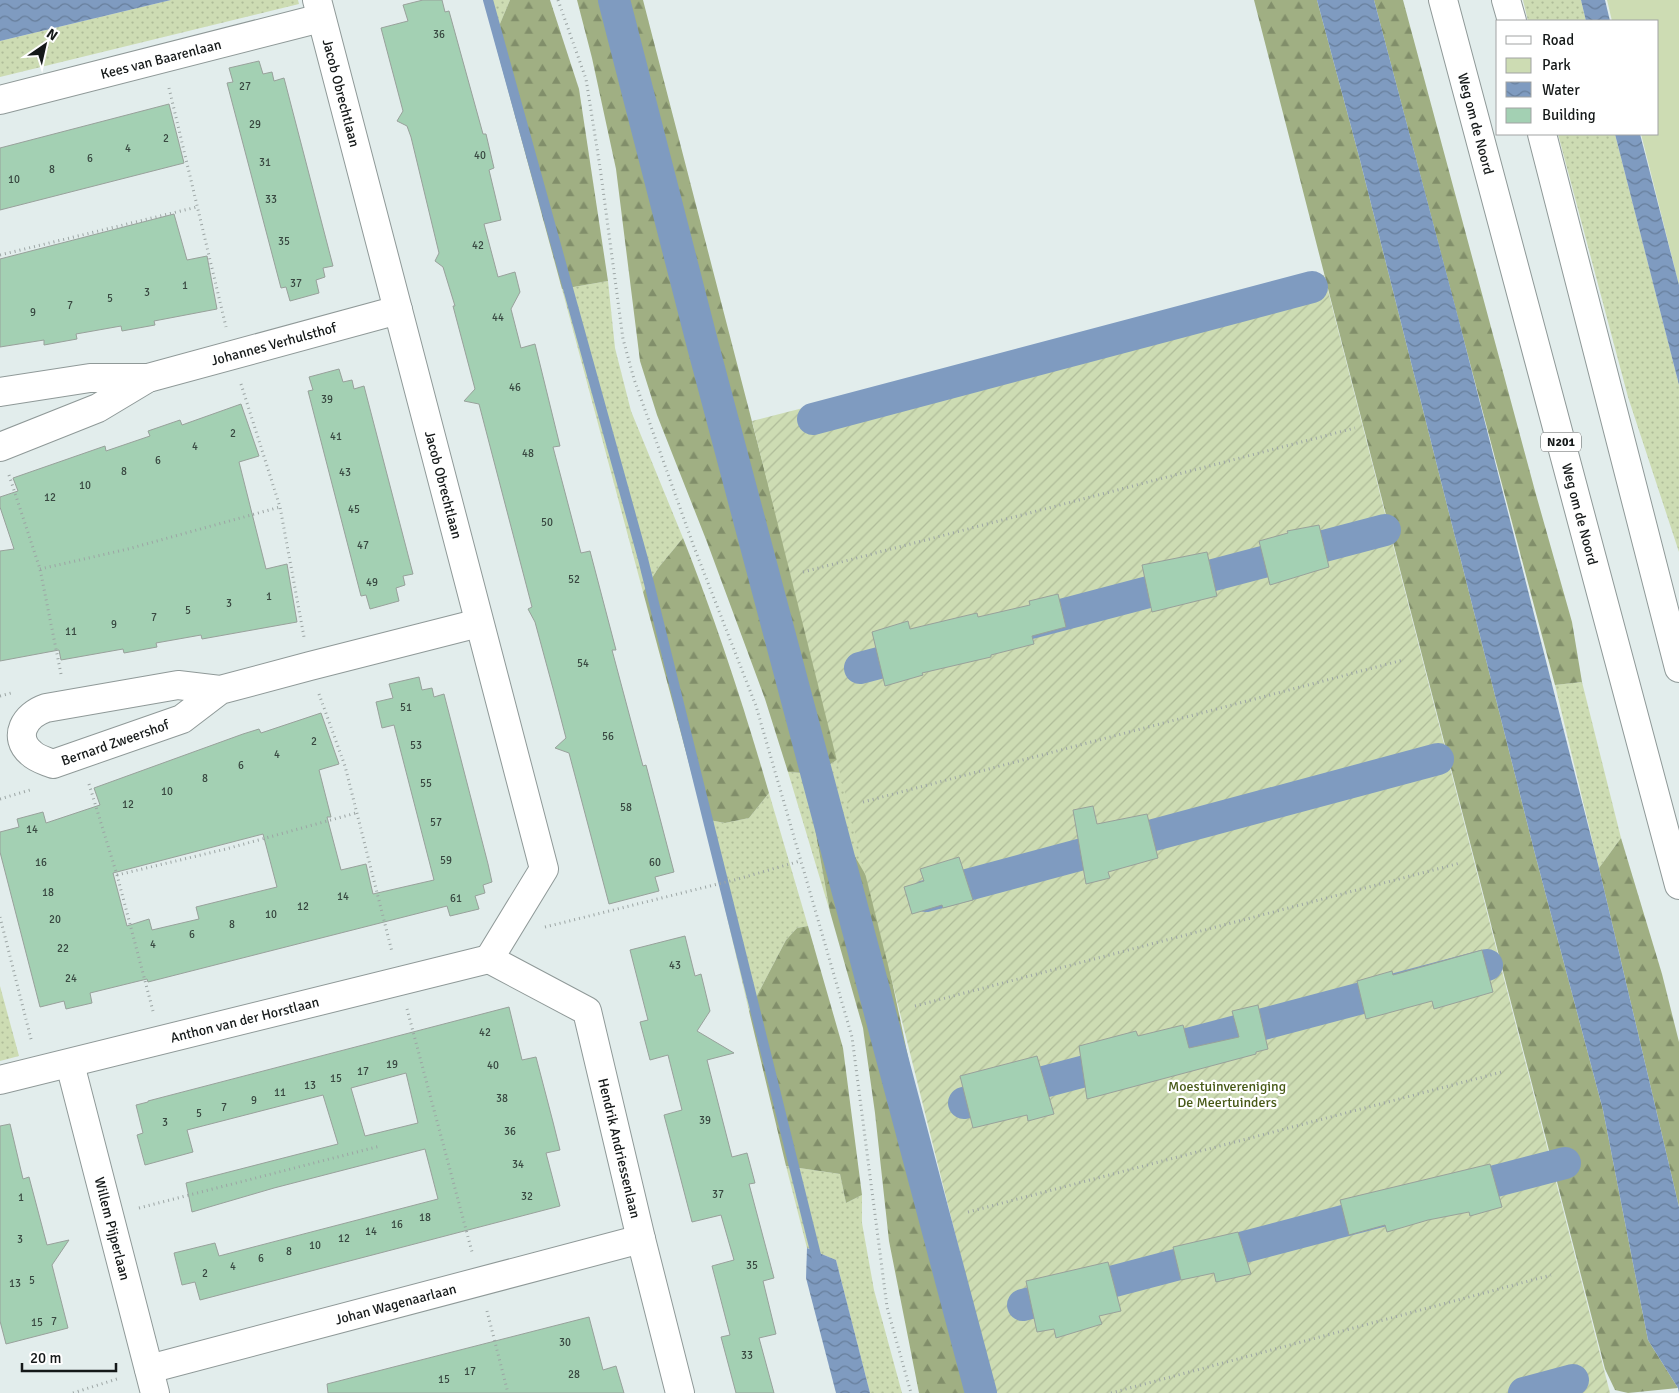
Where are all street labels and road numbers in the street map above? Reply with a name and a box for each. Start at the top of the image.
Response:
street label: Kees van Baarenlaan [99,35,223,82]
street label: Jacob Obrechtlaan [319,37,364,149]
street label: Weg om de Noord [1454,71,1498,176]
street label: Johannes Verhulsthof [209,318,340,369]
street label: Jacob Obrechtlaan [421,429,466,541]
road number: N201 [1541,432,1581,452]
street label: Weg om de Noord [1558,461,1602,567]
street label: Bernard Zweershof [59,715,172,769]
street label: Anthon van der Horstlaan [169,993,321,1046]
street label: Hendrik Andriessenlaan [595,1076,644,1220]
street label: Willem Pijperlaan [91,1175,134,1282]
street label: Johan Wagenaarlaan [333,1280,458,1328]

